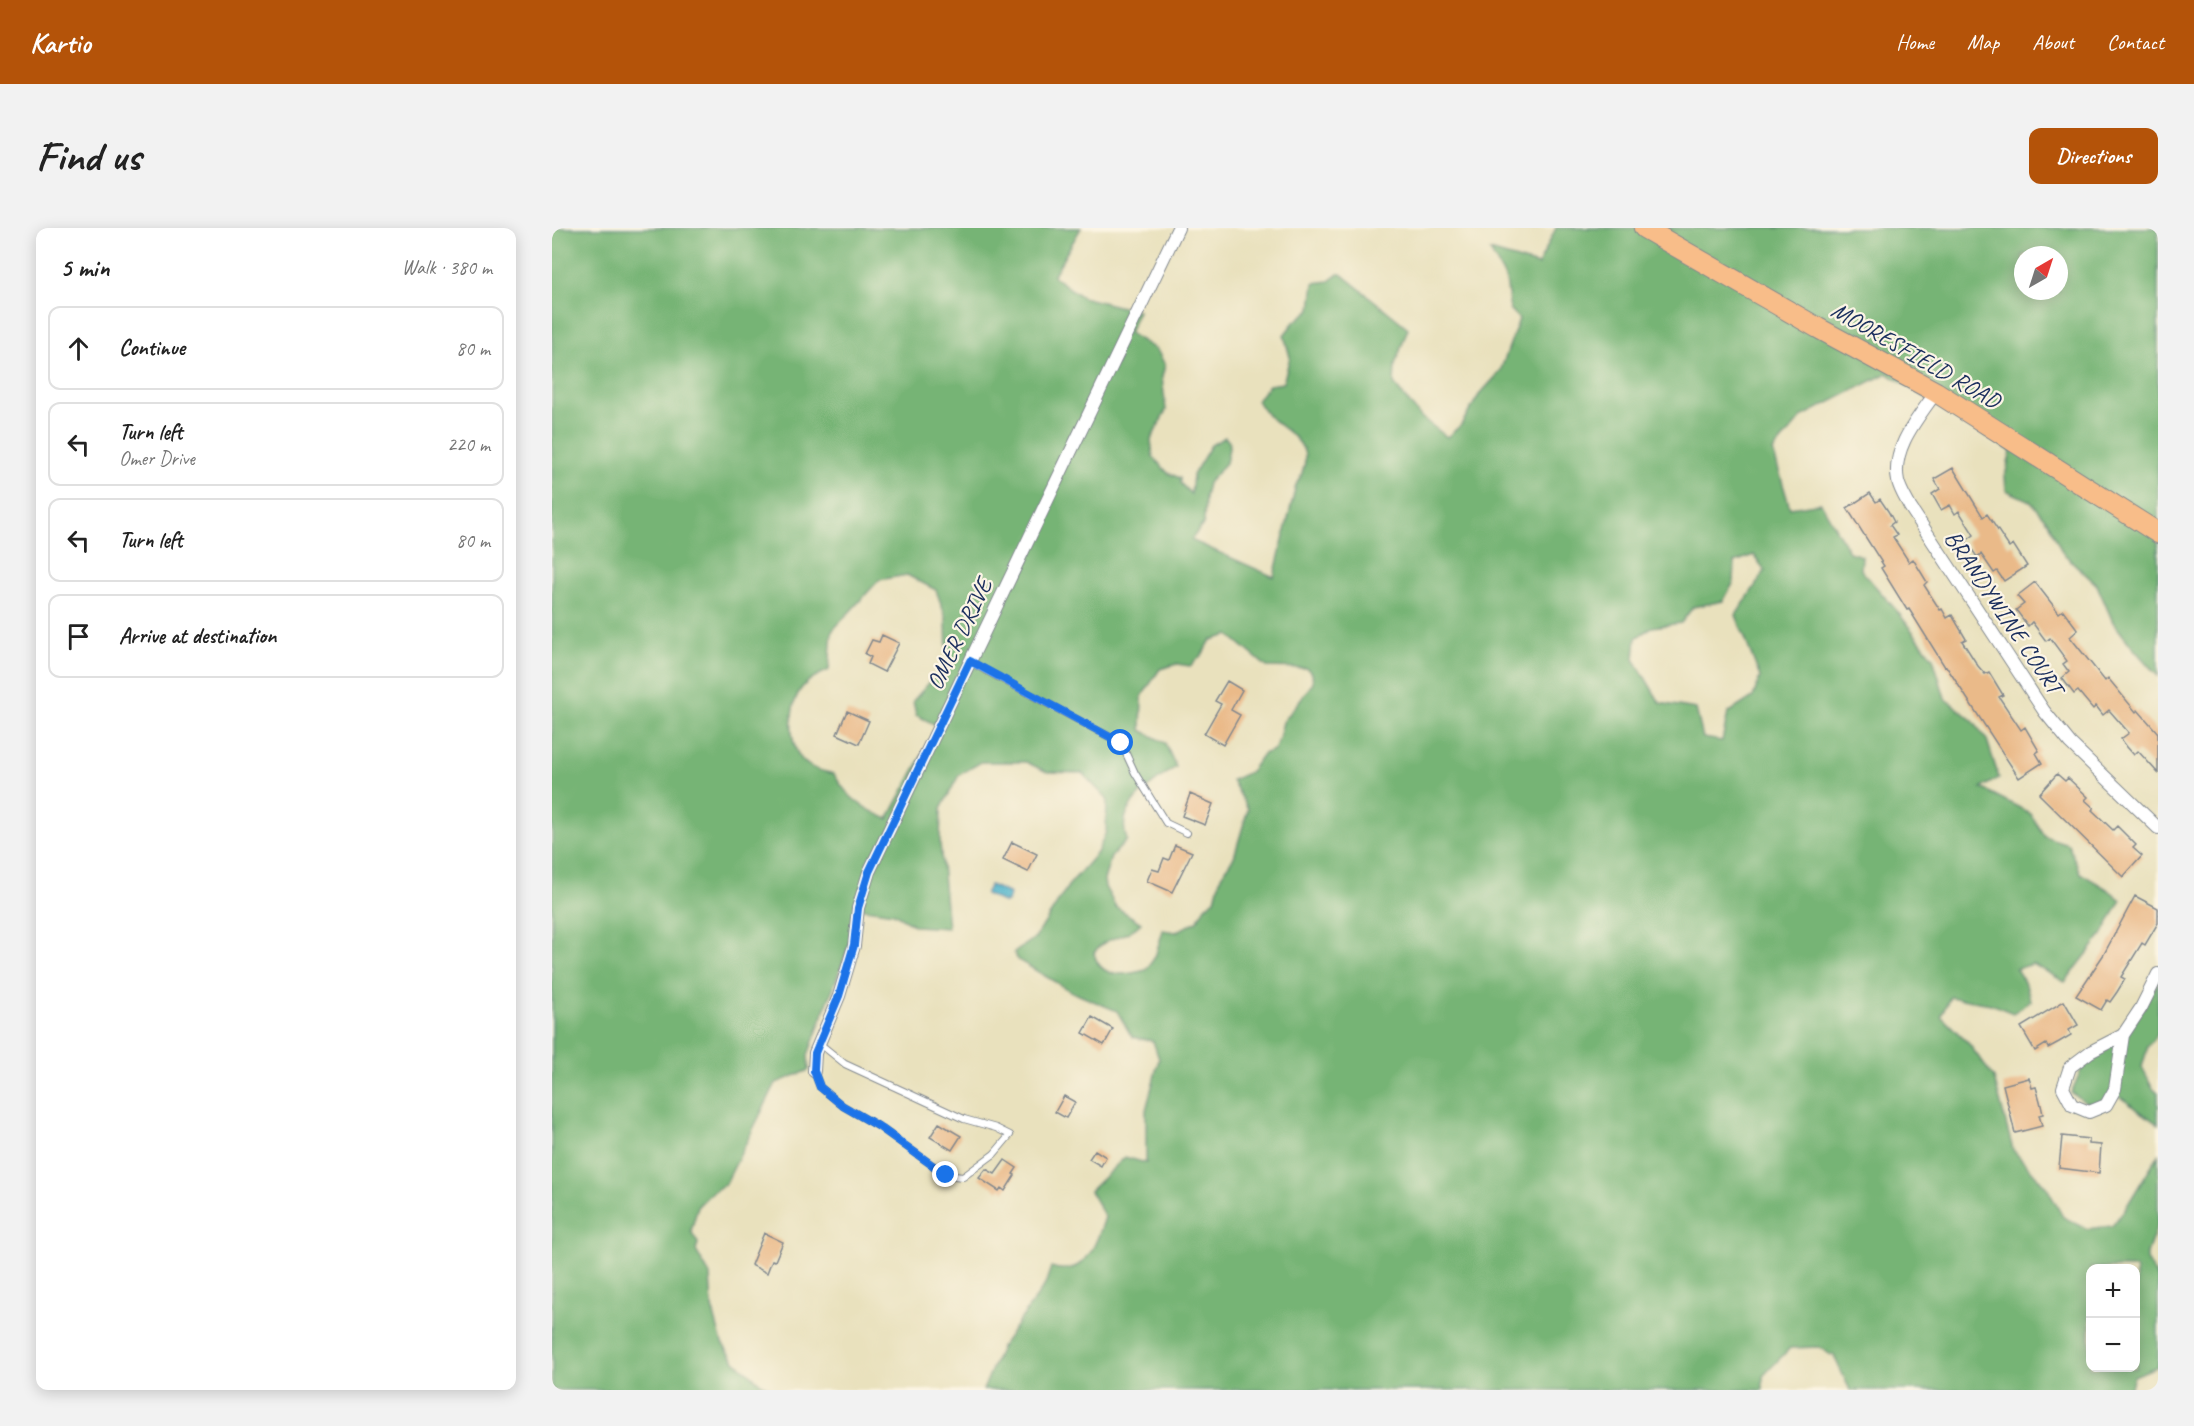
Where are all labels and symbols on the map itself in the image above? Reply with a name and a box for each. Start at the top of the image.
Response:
north arrow [2014,246,2068,300]
street label: MOORESFIELD ROAD [1826,295,2008,417]
street label: BRANDYWINE COURT [1938,524,2073,704]
street label: OMER DRIVE [919,571,1000,694]
route start [1107,729,1133,755]
route end [932,1161,958,1187]

